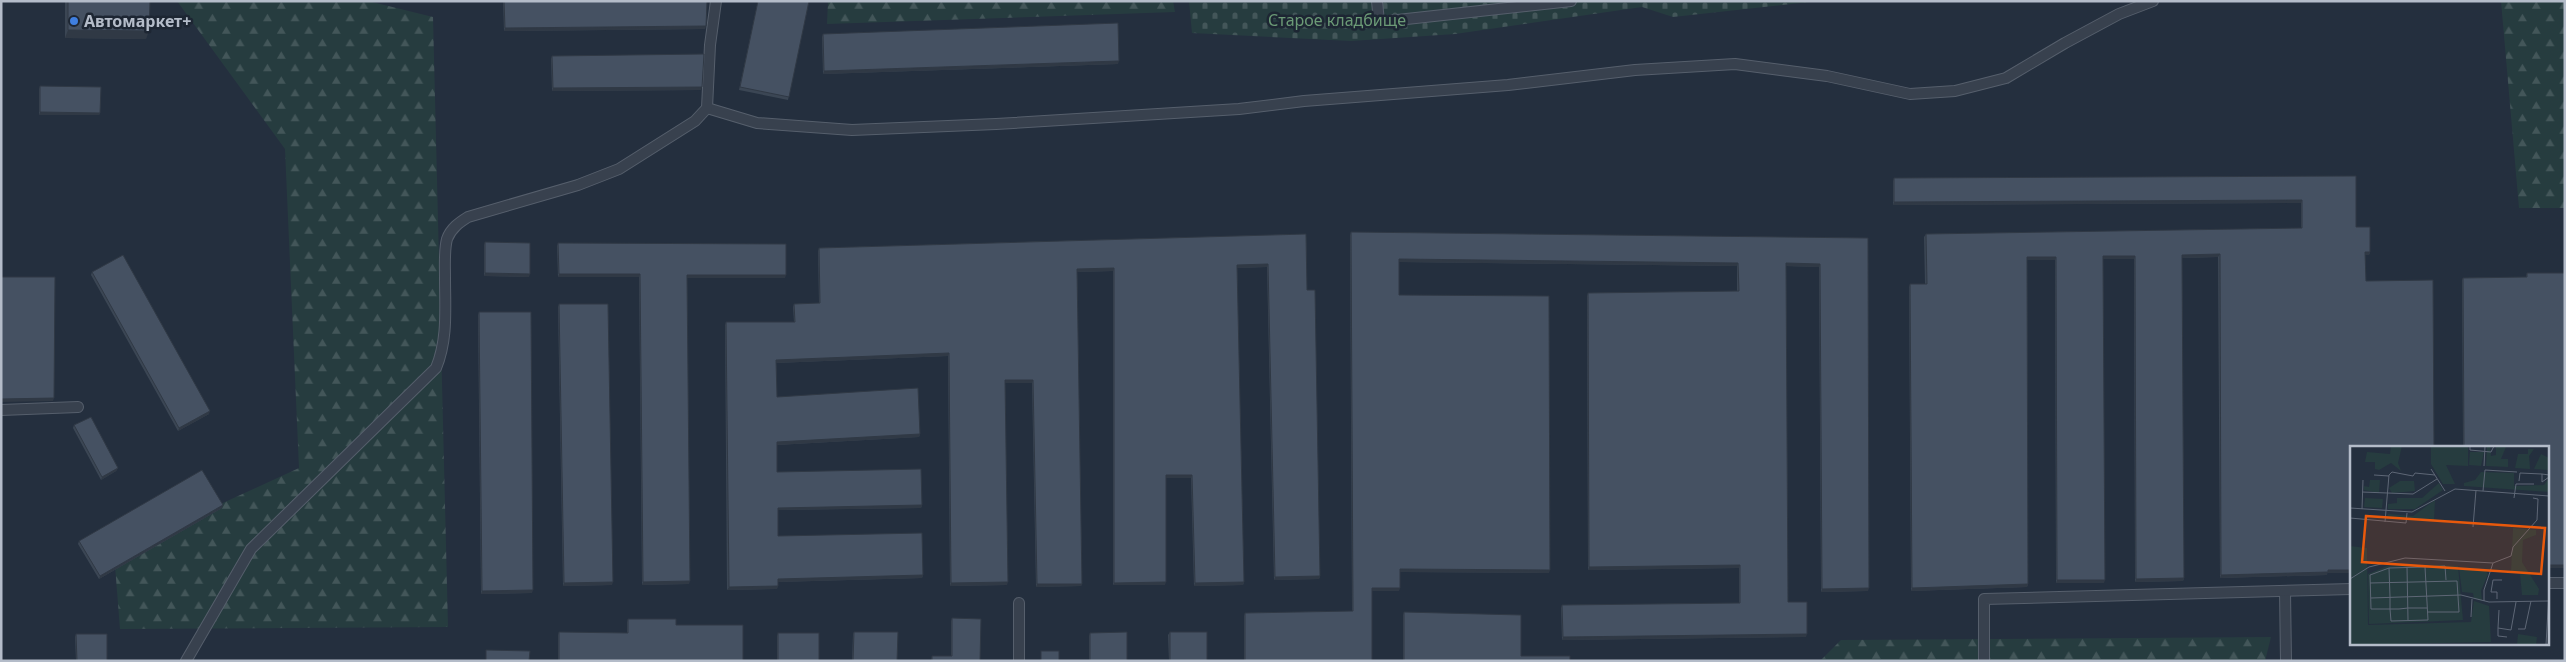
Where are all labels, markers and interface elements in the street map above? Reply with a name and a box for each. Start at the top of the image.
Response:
park label: Старое кладбище [1268,9,1406,31]
place label: Автомаркет+ [84,10,191,32]
marker: Автомаркет+ [68,15,80,27]
inset map [2350,446,2548,644]

